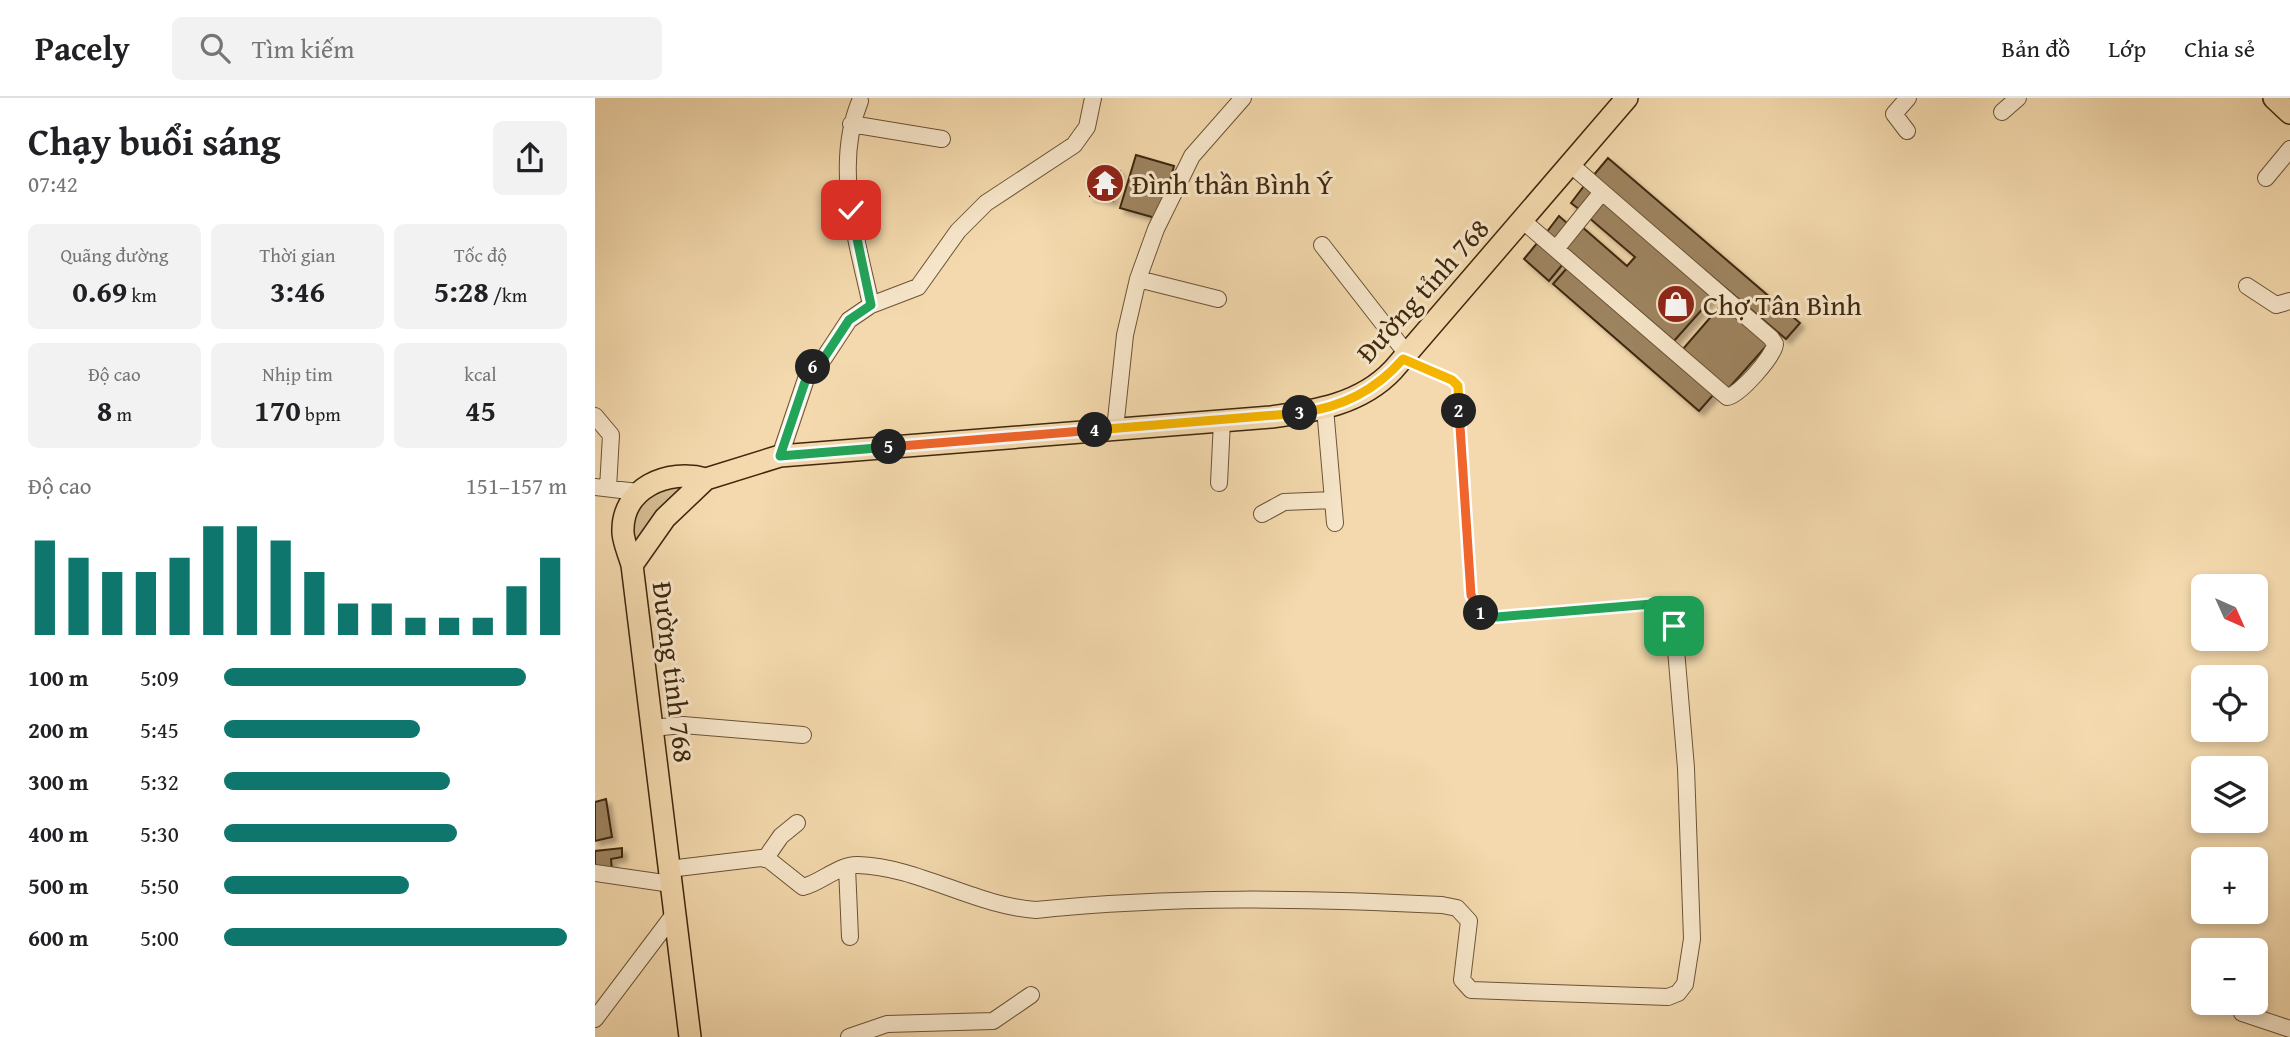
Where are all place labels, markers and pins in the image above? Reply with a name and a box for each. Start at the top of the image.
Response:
temple icon: Đình thần Bình Ý [1084,162,1126,204]
place label: Đình thần Bình Ý [1132,163,1334,204]
pin [821,180,881,240]
shop icon: Chợ Tân Bình [1655,283,1697,325]
place label: Chợ Tân Bình [1703,284,1862,325]
pin: 6 [795,350,830,384]
pin: 2 [1441,394,1477,428]
pin: 3 [1283,396,1317,430]
pin: 4 [1077,412,1113,448]
pin: 5 [871,430,907,464]
pin: 1 [1463,596,1498,630]
pin [1644,596,1704,656]

